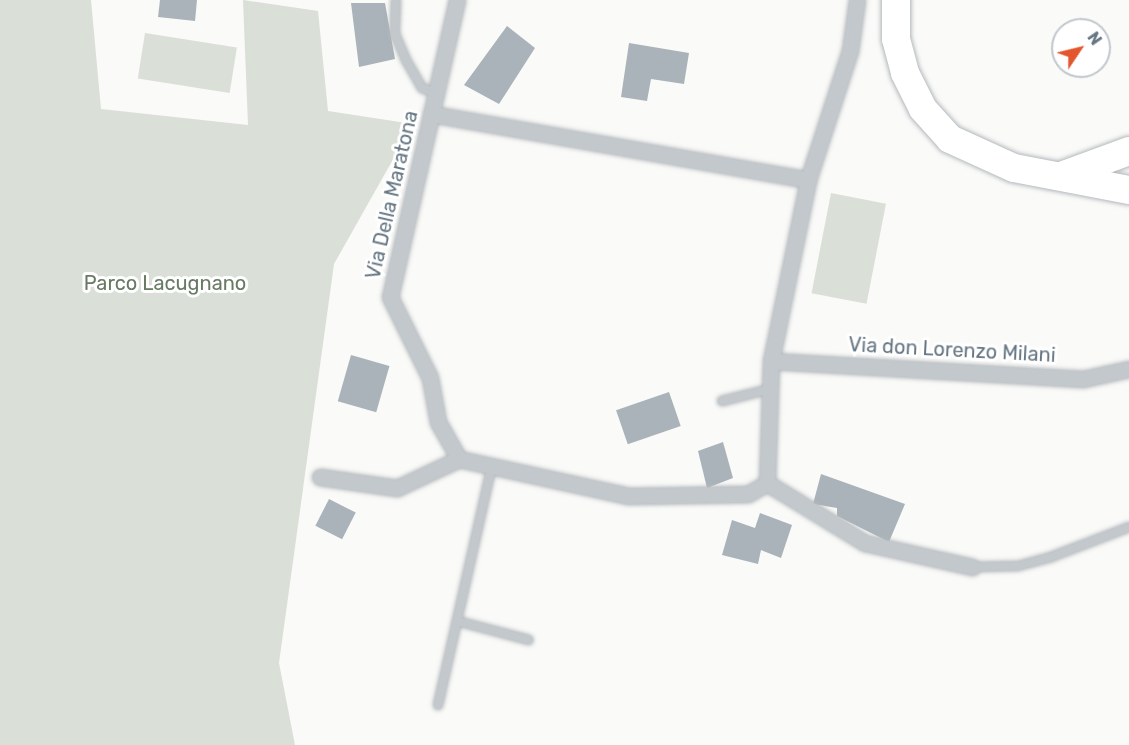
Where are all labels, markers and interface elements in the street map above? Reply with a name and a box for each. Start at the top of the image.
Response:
north arrow [1051,18,1111,78]
text: N [1083,28,1106,49]
street label: Via Della Maratona [361,108,423,282]
park label: Parco Lacugnano [84,271,246,295]
street label: Via don Lorenzo Milani [848,333,1056,367]

